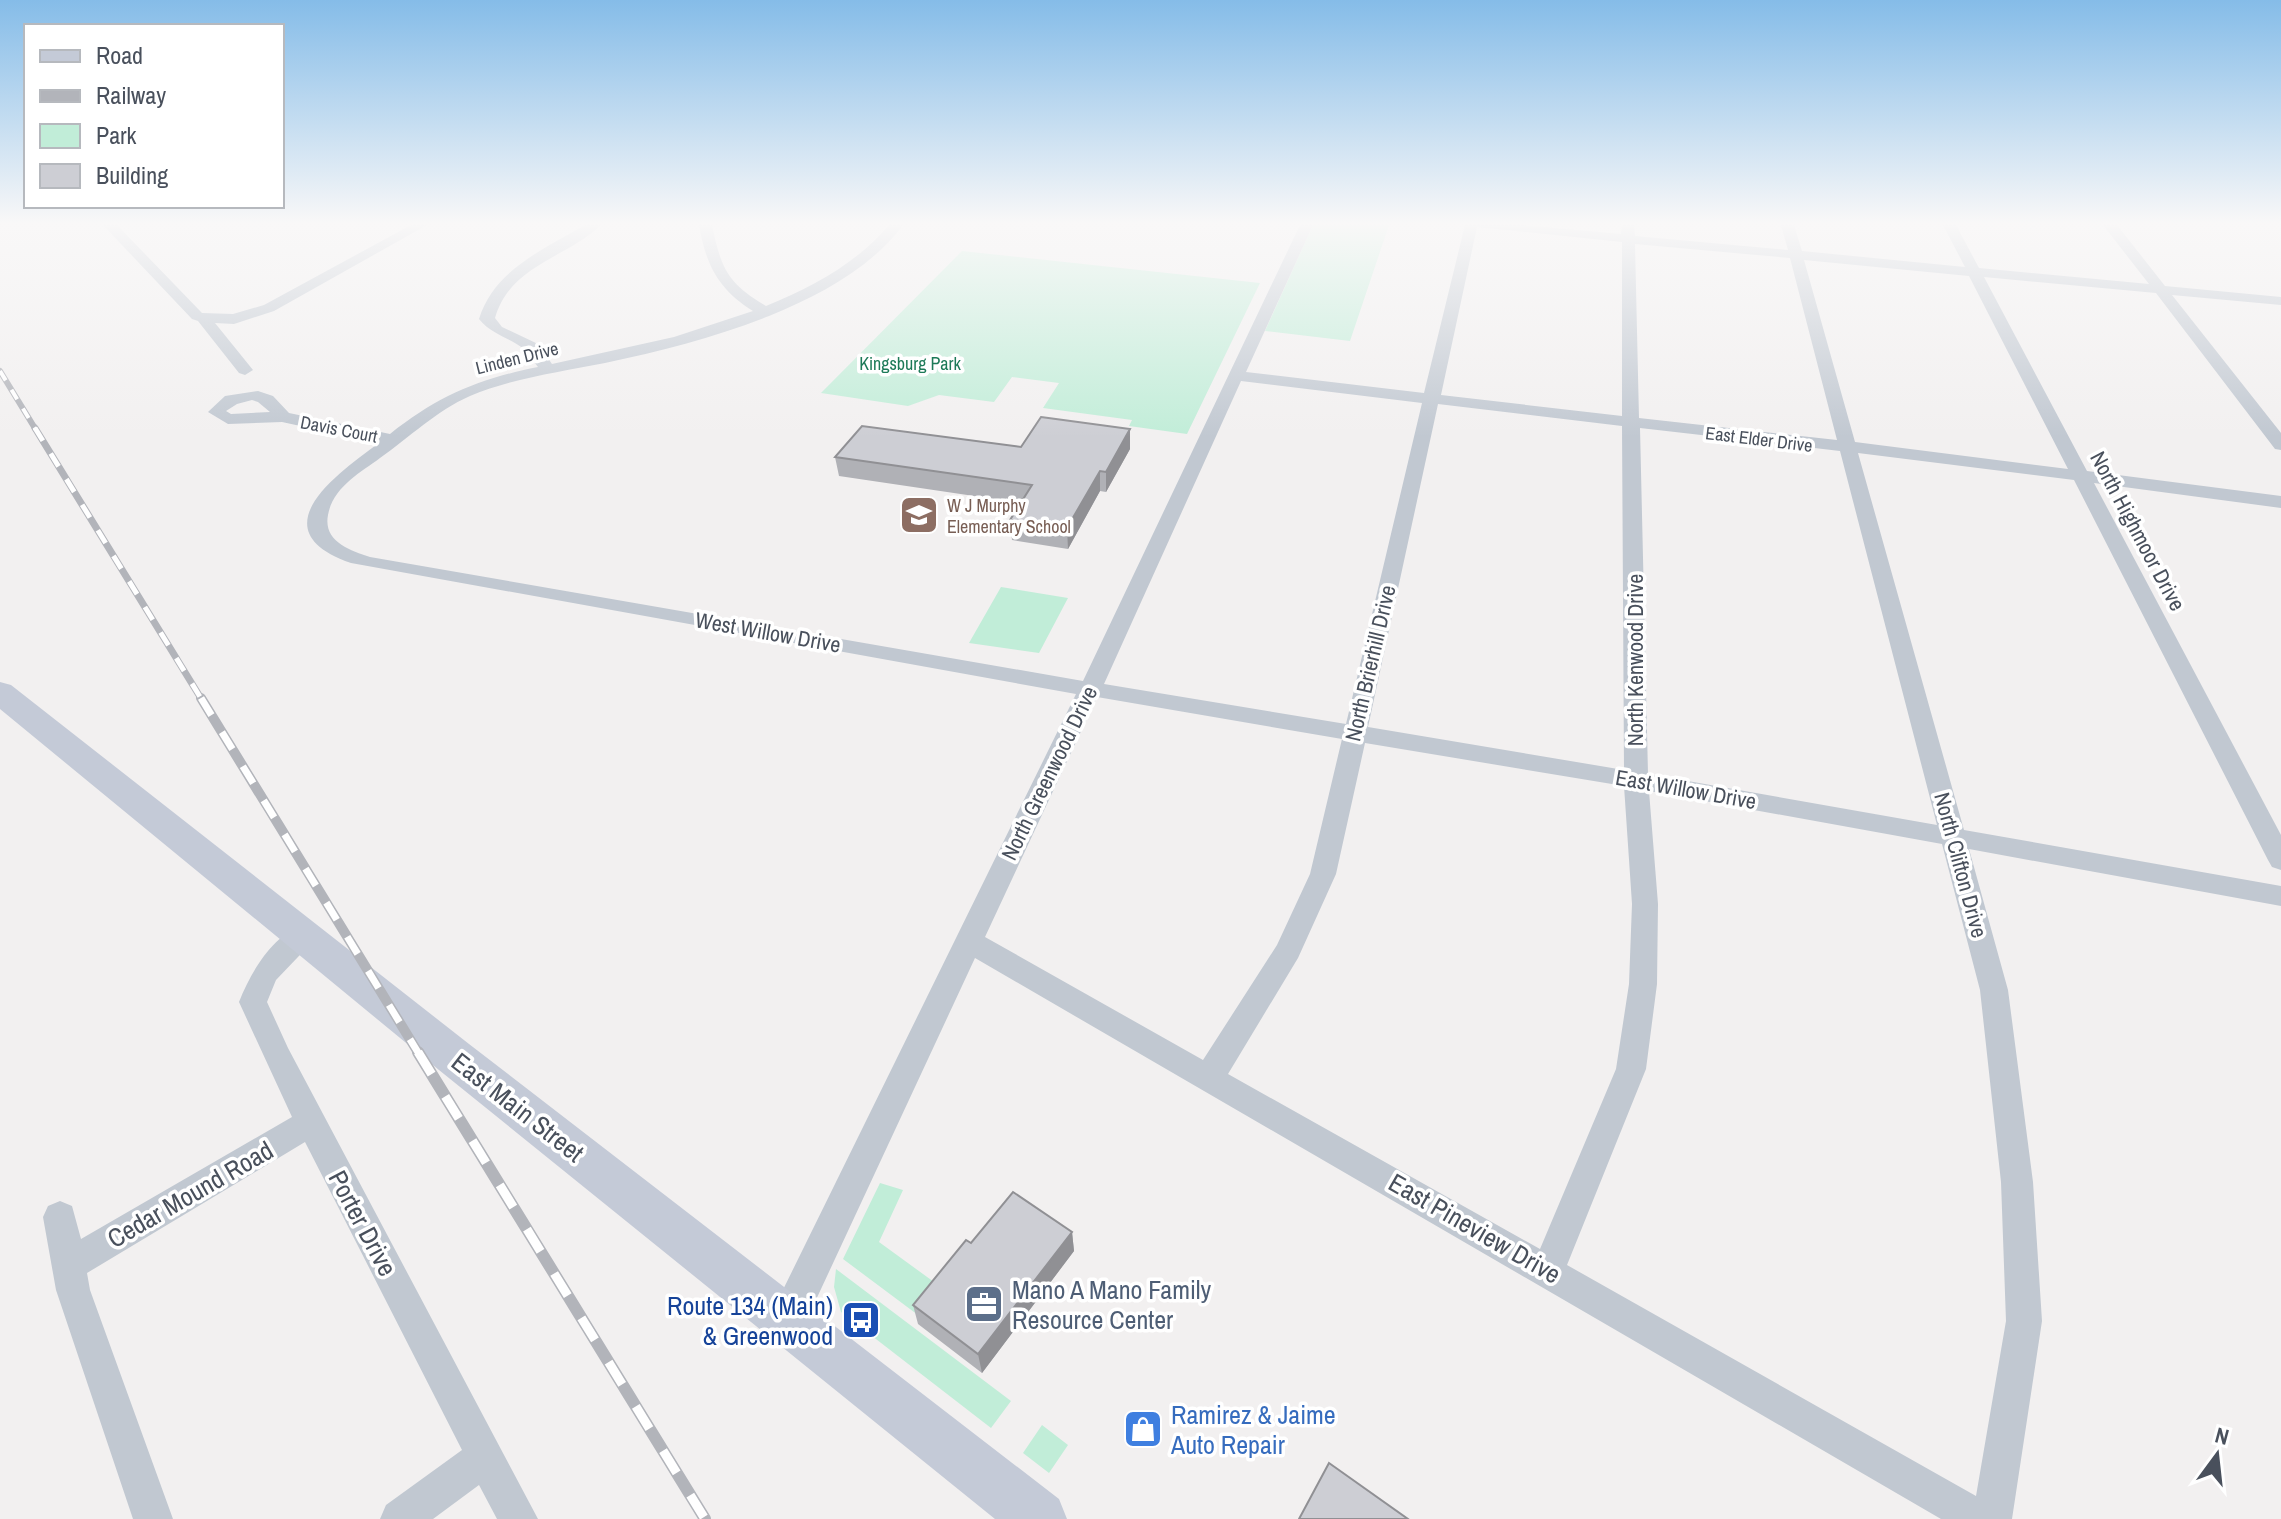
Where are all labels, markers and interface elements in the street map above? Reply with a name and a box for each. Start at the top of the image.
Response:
legend [24,24,284,208]
text: Road [96,39,143,71]
text: Railway [96,79,166,111]
text: Park [96,119,137,151]
text: Building [96,159,168,191]
street label: Linden Drive [473,336,561,380]
park label: Kingsburg Park [859,351,961,376]
street label: Davis Court [298,409,380,449]
street label: East Elder Drive [1704,420,1814,458]
street label: North Highmoor Drive [2083,446,2193,616]
place label: W J Murphy Elementary School [947,493,1071,539]
school or university icon: W J Murphy Elementary School [898,494,940,536]
street label: North Kenwood Drive [1620,574,1650,746]
street label: North Brierhill Drive [1337,582,1403,744]
street label: West Willow Drive [693,604,843,660]
street label: North Greenwood Drive [994,681,1104,865]
street label: East Willow Drive [1613,762,1759,816]
street label: North Clifton Drive [1927,789,1995,941]
street label: East Main Street [445,1044,591,1170]
street label: Cedar Mound Road [101,1132,279,1256]
street label: Porter Drive [321,1164,405,1282]
street label: East Pineview Drive [1383,1165,1567,1291]
place label: Mano A Mano Family Resource Center [1012,1272,1212,1337]
office icon: Mano A Mano Family Resource Center [963,1283,1005,1325]
place label: Route 134 (Main) & Greenwood [667,1288,833,1353]
bus stop icon: Route 134 (Main) & Greenwood [840,1299,882,1341]
place label: Ramirez & Jaime Auto Repair [1170,1397,1336,1462]
shop icon: Ramirez & Jaime Auto Repair [1122,1408,1164,1450]
north arrow [2177,1415,2257,1495]
text: N [2212,1420,2232,1452]

